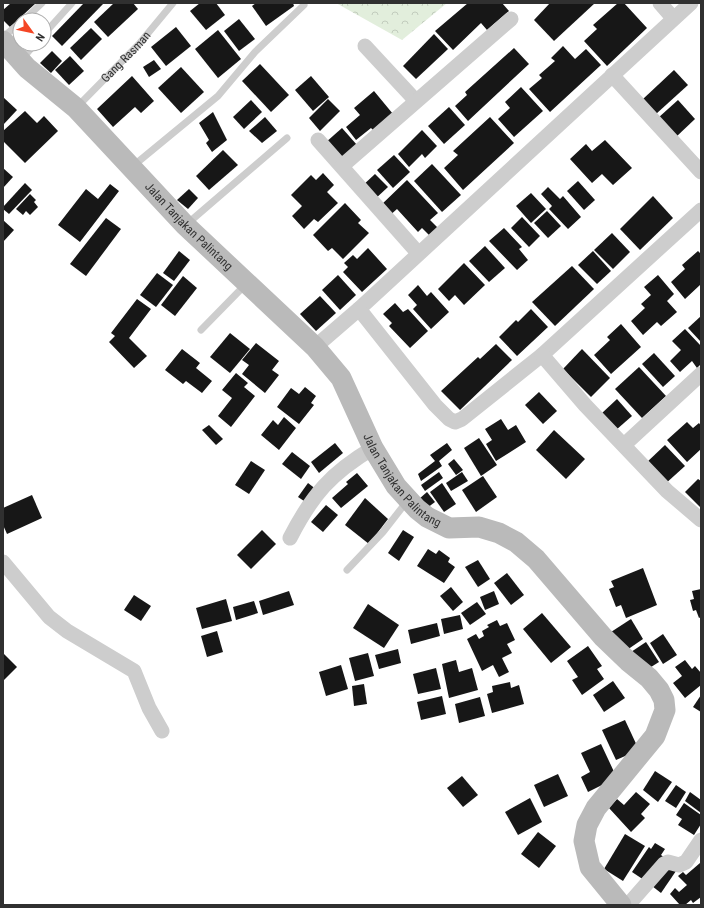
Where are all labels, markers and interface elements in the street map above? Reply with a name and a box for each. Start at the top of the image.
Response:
north arrow [12,12,52,52]
street label: Gang Rasman [98,28,154,85]
text: N [33,31,47,44]
street label: Jalan Tanjakan Palintang [142,180,236,273]
street label: Jalan Tanjakan Palintang [360,431,444,530]

